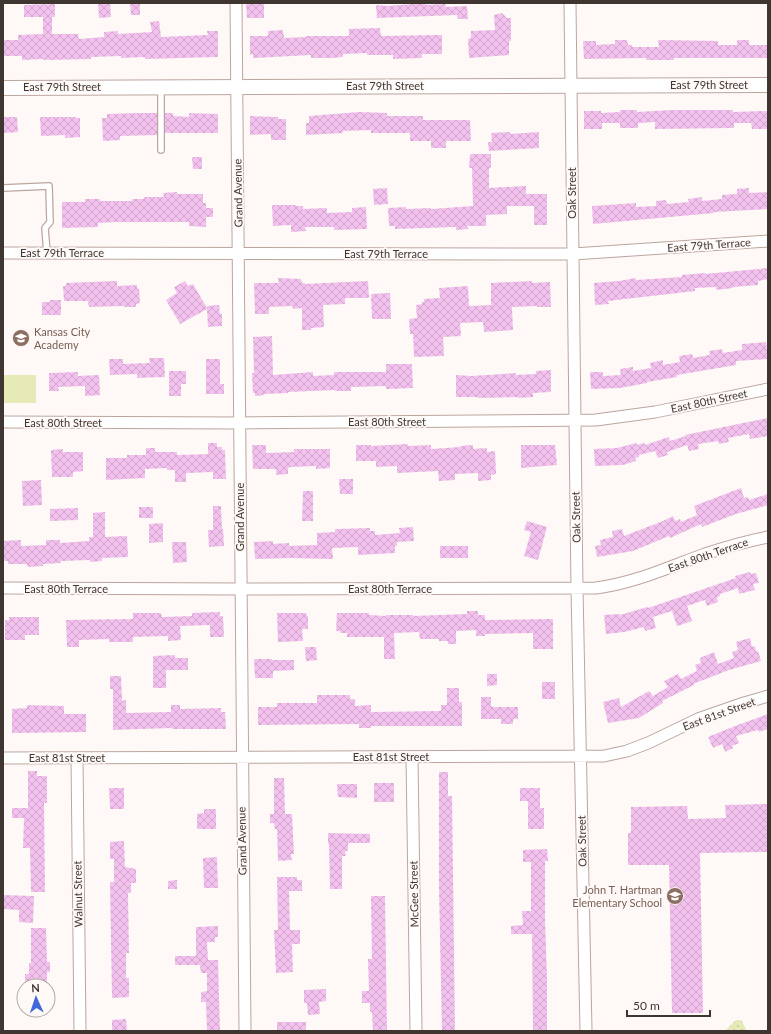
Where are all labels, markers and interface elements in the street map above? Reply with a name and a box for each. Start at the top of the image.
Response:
street label: East 79th Street [670,78,748,91]
street label: East 79th Street [346,79,424,92]
street label: East 79th Street [23,80,101,93]
street label: Grand Avenue [230,158,245,227]
street label: Oak Street [565,167,578,219]
street label: East 79th Terrace [667,235,751,254]
street label: East 79th Terrace [20,246,104,259]
street label: East 79th Terrace [344,247,428,260]
place label: Kansas City Academy [34,325,91,351]
school or university icon: Kansas City Academy [11,328,31,348]
street label: East 80th Street [669,386,748,415]
street label: East 80th Street [348,415,426,428]
street label: East 80th Street [24,416,102,429]
street label: Grand Avenue [233,483,246,551]
street label: Oak Street [569,491,582,543]
street label: East 80th Terrace [666,535,750,574]
street label: East 80th Terrace [24,582,108,595]
street label: East 80th Terrace [348,582,432,595]
street label: East 81st Street [681,694,757,733]
street label: East 81st Street [353,750,429,763]
street label: East 81st Street [29,751,105,764]
street label: Grand Avenue [234,806,249,875]
street label: Oak Street [575,815,588,867]
street label: Walnut Street [70,860,85,928]
street label: McGee Street [406,861,421,927]
place label: John T. Hartman Elementary School [572,883,662,909]
school or university icon: John T. Hartman Elementary School [665,886,685,906]
north arrow [16,978,56,1018]
text: N [31,981,40,994]
scale bar [627,992,710,1018]
text: 50 m [633,998,660,1013]

